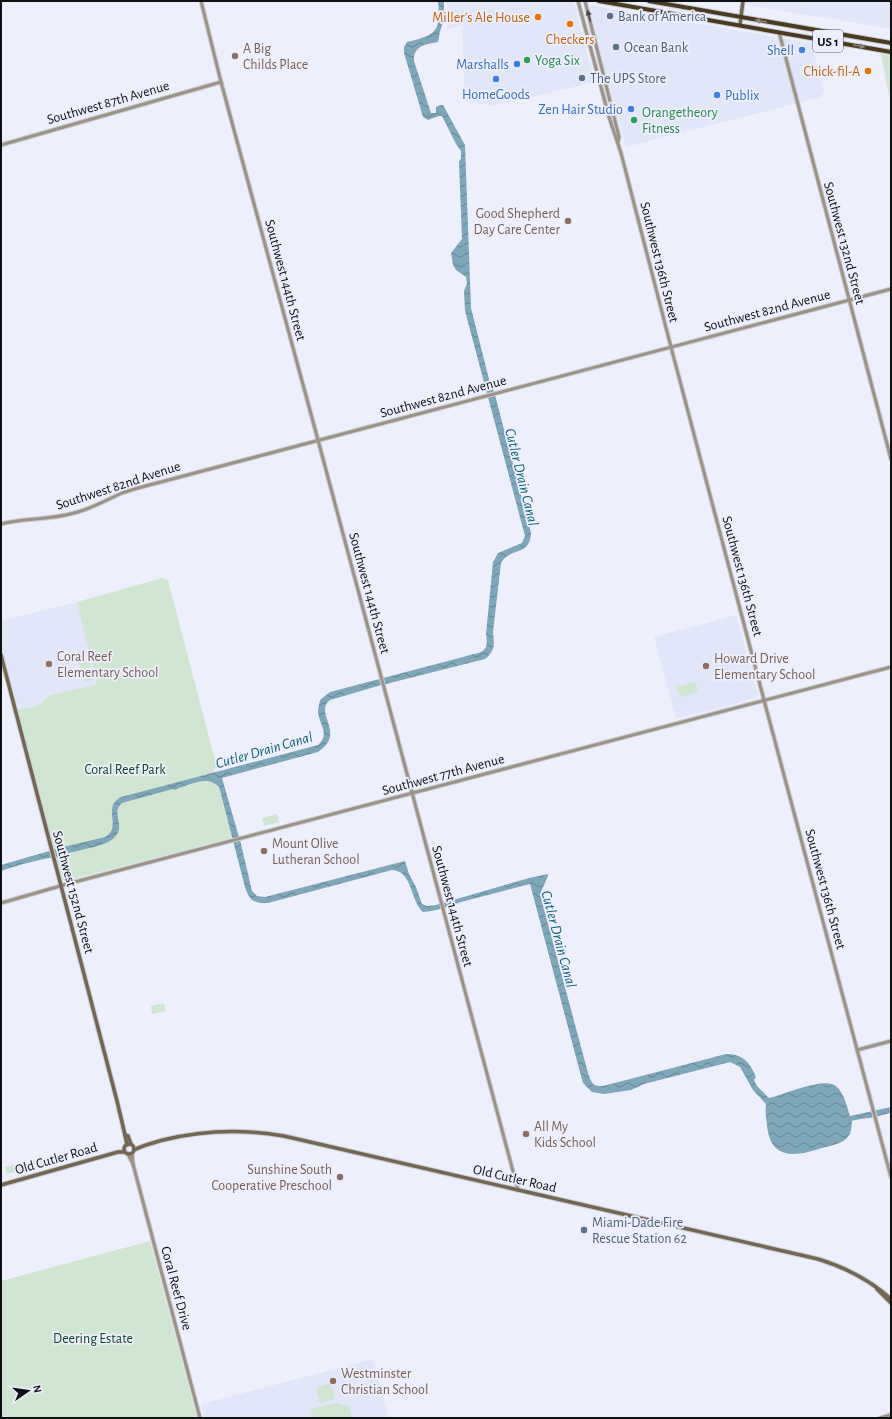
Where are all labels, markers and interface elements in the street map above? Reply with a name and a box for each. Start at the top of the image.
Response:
one-way arrow [585,9,591,22]
place label: Bank of America [618,10,707,24]
place label: Miller's Ale House [432,11,530,25]
marker: Bank of America [605,11,615,21]
marker: Miller's Ale House [533,12,543,22]
one-way arrow [754,18,767,24]
marker: Checkers [565,19,575,29]
road number: US 1 [813,30,843,52]
place label: Checkers [546,33,594,47]
place label: Ocean Bank [624,41,689,55]
place label: A Big Childs Place [243,42,308,72]
marker: Ocean Bank [611,42,621,52]
one-way arrow [852,43,865,49]
place label: Shell [767,44,794,58]
marker: Shell [797,45,807,55]
marker: A Big Childs Place [230,51,240,61]
place label: Yoga Six [535,54,580,68]
marker: Yoga Six [522,55,532,65]
place label: Marshalls [456,58,509,72]
marker: Marshalls [512,59,522,69]
place label: Chick-fil-A [803,65,860,79]
marker: Chick-fil-A [863,66,873,76]
place label: The UPS Store [590,72,666,86]
marker: The UPS Store [577,73,587,83]
marker: HomeGoods [491,74,501,84]
street label: Southwest 87th Avenue [45,79,171,127]
place label: HomeGoods [462,88,530,102]
place label: Publix [725,89,759,103]
marker: Publix [712,90,722,100]
place label: Zen Hair Studio [538,103,623,117]
marker: Zen Hair Studio [626,104,636,114]
place label: Orangetheory Fitness [642,106,718,136]
marker: Orangetheory Fitness [629,115,639,125]
street label: Southwest 132nd Street [821,181,867,307]
street label: Southwest 136th Street [637,201,681,324]
place label: Good Shepherd Day Care Center [474,207,560,237]
marker: Good Shepherd Day Care Center [563,216,573,226]
street label: Southwest 144th Street [262,218,308,343]
street label: Southwest 82nd Avenue [703,287,832,335]
street label: Southwest 82nd Avenue [379,373,508,421]
water label: Cutler Drain Canal [502,427,541,528]
street label: Southwest 82nd Avenue [54,459,182,513]
street label: Southwest 136th Street [719,515,765,638]
street label: Southwest 144th Street [346,531,392,656]
place label: Coral Reef Elementary School [57,650,159,680]
place label: Howard Drive Elementary School [714,652,816,682]
marker: Coral Reef Elementary School [44,659,54,669]
marker: Howard Drive Elementary School [701,661,711,671]
water label: Cutler Drain Canal [214,729,315,771]
street label: Southwest 77th Avenue [381,752,506,798]
park label: Coral Reef Park [84,763,166,777]
street label: Southwest 136th Street [802,828,848,951]
street label: Southwest 152nd Street [50,829,96,956]
place label: Mount Olive Lutheran School [272,837,360,867]
street label: Southwest 144th Street [429,844,475,969]
marker: Mount Olive Lutheran School [259,846,269,856]
water label: Cutler Drain Canal [538,889,579,990]
place label: All My Kids School [534,1120,596,1150]
marker: All My Kids School [521,1129,531,1139]
street label: Old Cutler Road [13,1140,99,1177]
place label: Sunshine South Cooperative Preschool [211,1163,332,1193]
street label: Old Cutler Road [472,1163,558,1195]
marker: Sunshine South Cooperative Preschool [335,1172,345,1182]
place label: Miami-Dade Fire Rescue Station 62 [592,1216,687,1246]
marker: Miami-Dade Fire Rescue Station 62 [579,1225,589,1235]
street label: Coral Reef Drive [158,1245,194,1332]
park label: Deering Estate [53,1332,133,1346]
place label: Westminster Christian School [341,1367,428,1397]
north arrow [8,1371,48,1411]
marker: Westminster Christian School [328,1376,338,1386]
text: N [31,1384,43,1394]

